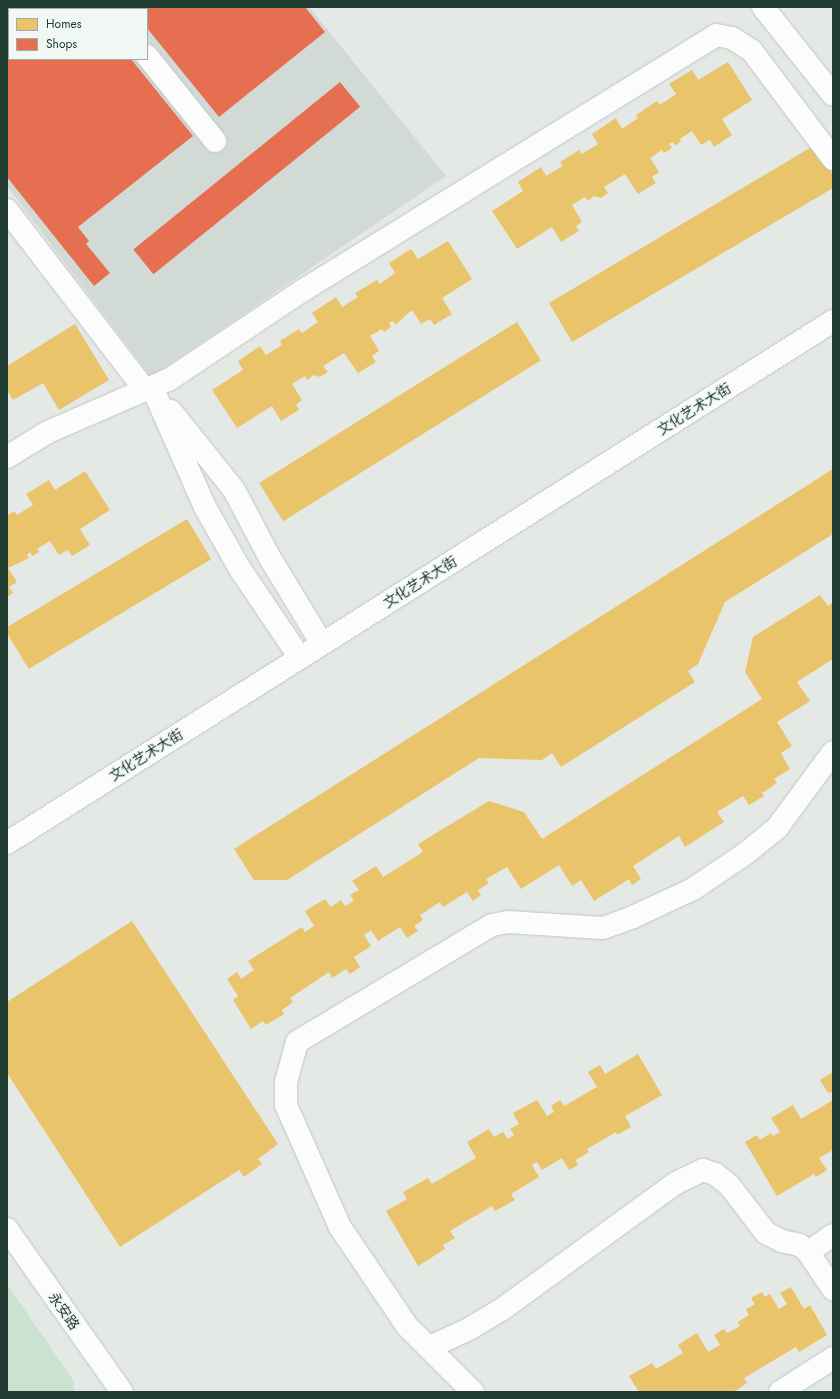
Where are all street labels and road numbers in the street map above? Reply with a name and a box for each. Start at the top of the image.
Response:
street label: 文化艺术大街 [654,380,734,438]
street label: 文化艺术大街 [380,553,460,611]
street label: 文化艺术大街 [106,726,186,784]
street label: 永安路 [45,1289,83,1333]

